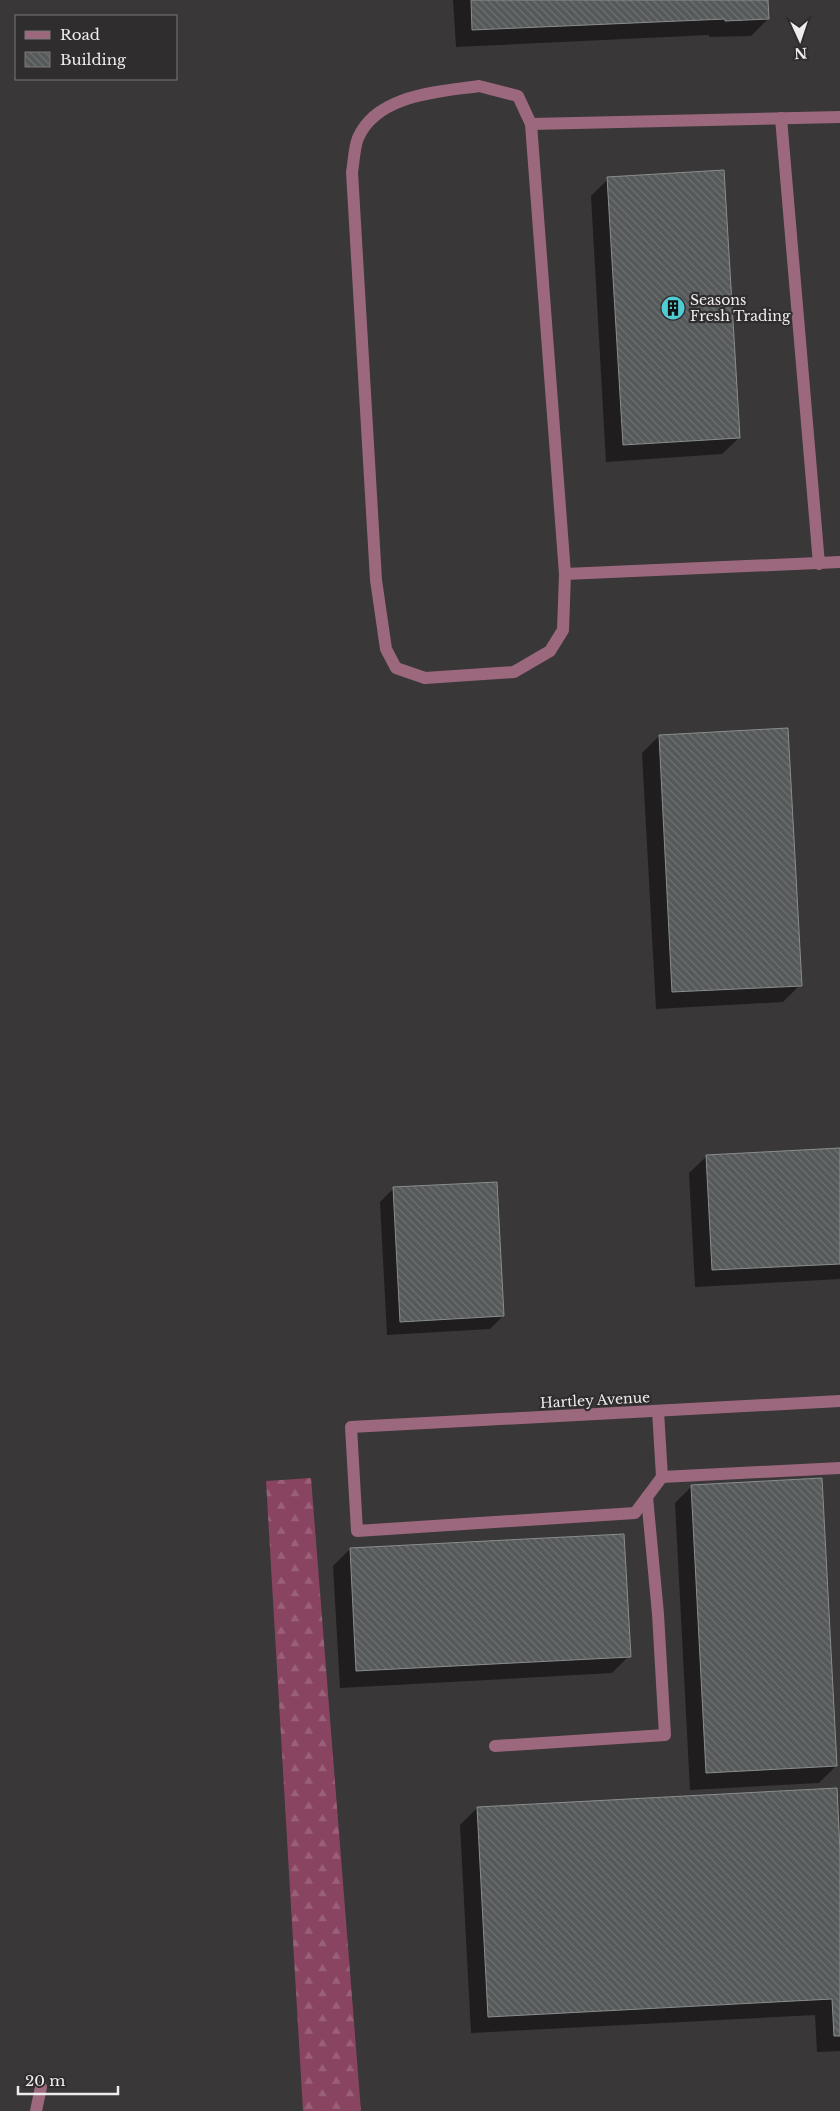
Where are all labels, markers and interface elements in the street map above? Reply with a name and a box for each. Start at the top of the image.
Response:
legend [15,15,178,80]
north arrow [775,15,825,65]
text: Road [60,25,100,44]
text: N [794,44,808,62]
text: Building [60,50,127,69]
place label: Seasons Fresh Trading [690,291,791,325]
building icon: Seasons Fresh Trading [660,295,686,321]
street label: Hartley Avenue [539,1388,651,1412]
scale bar [18,2064,118,2096]
text: 20 m [25,2071,65,2090]

